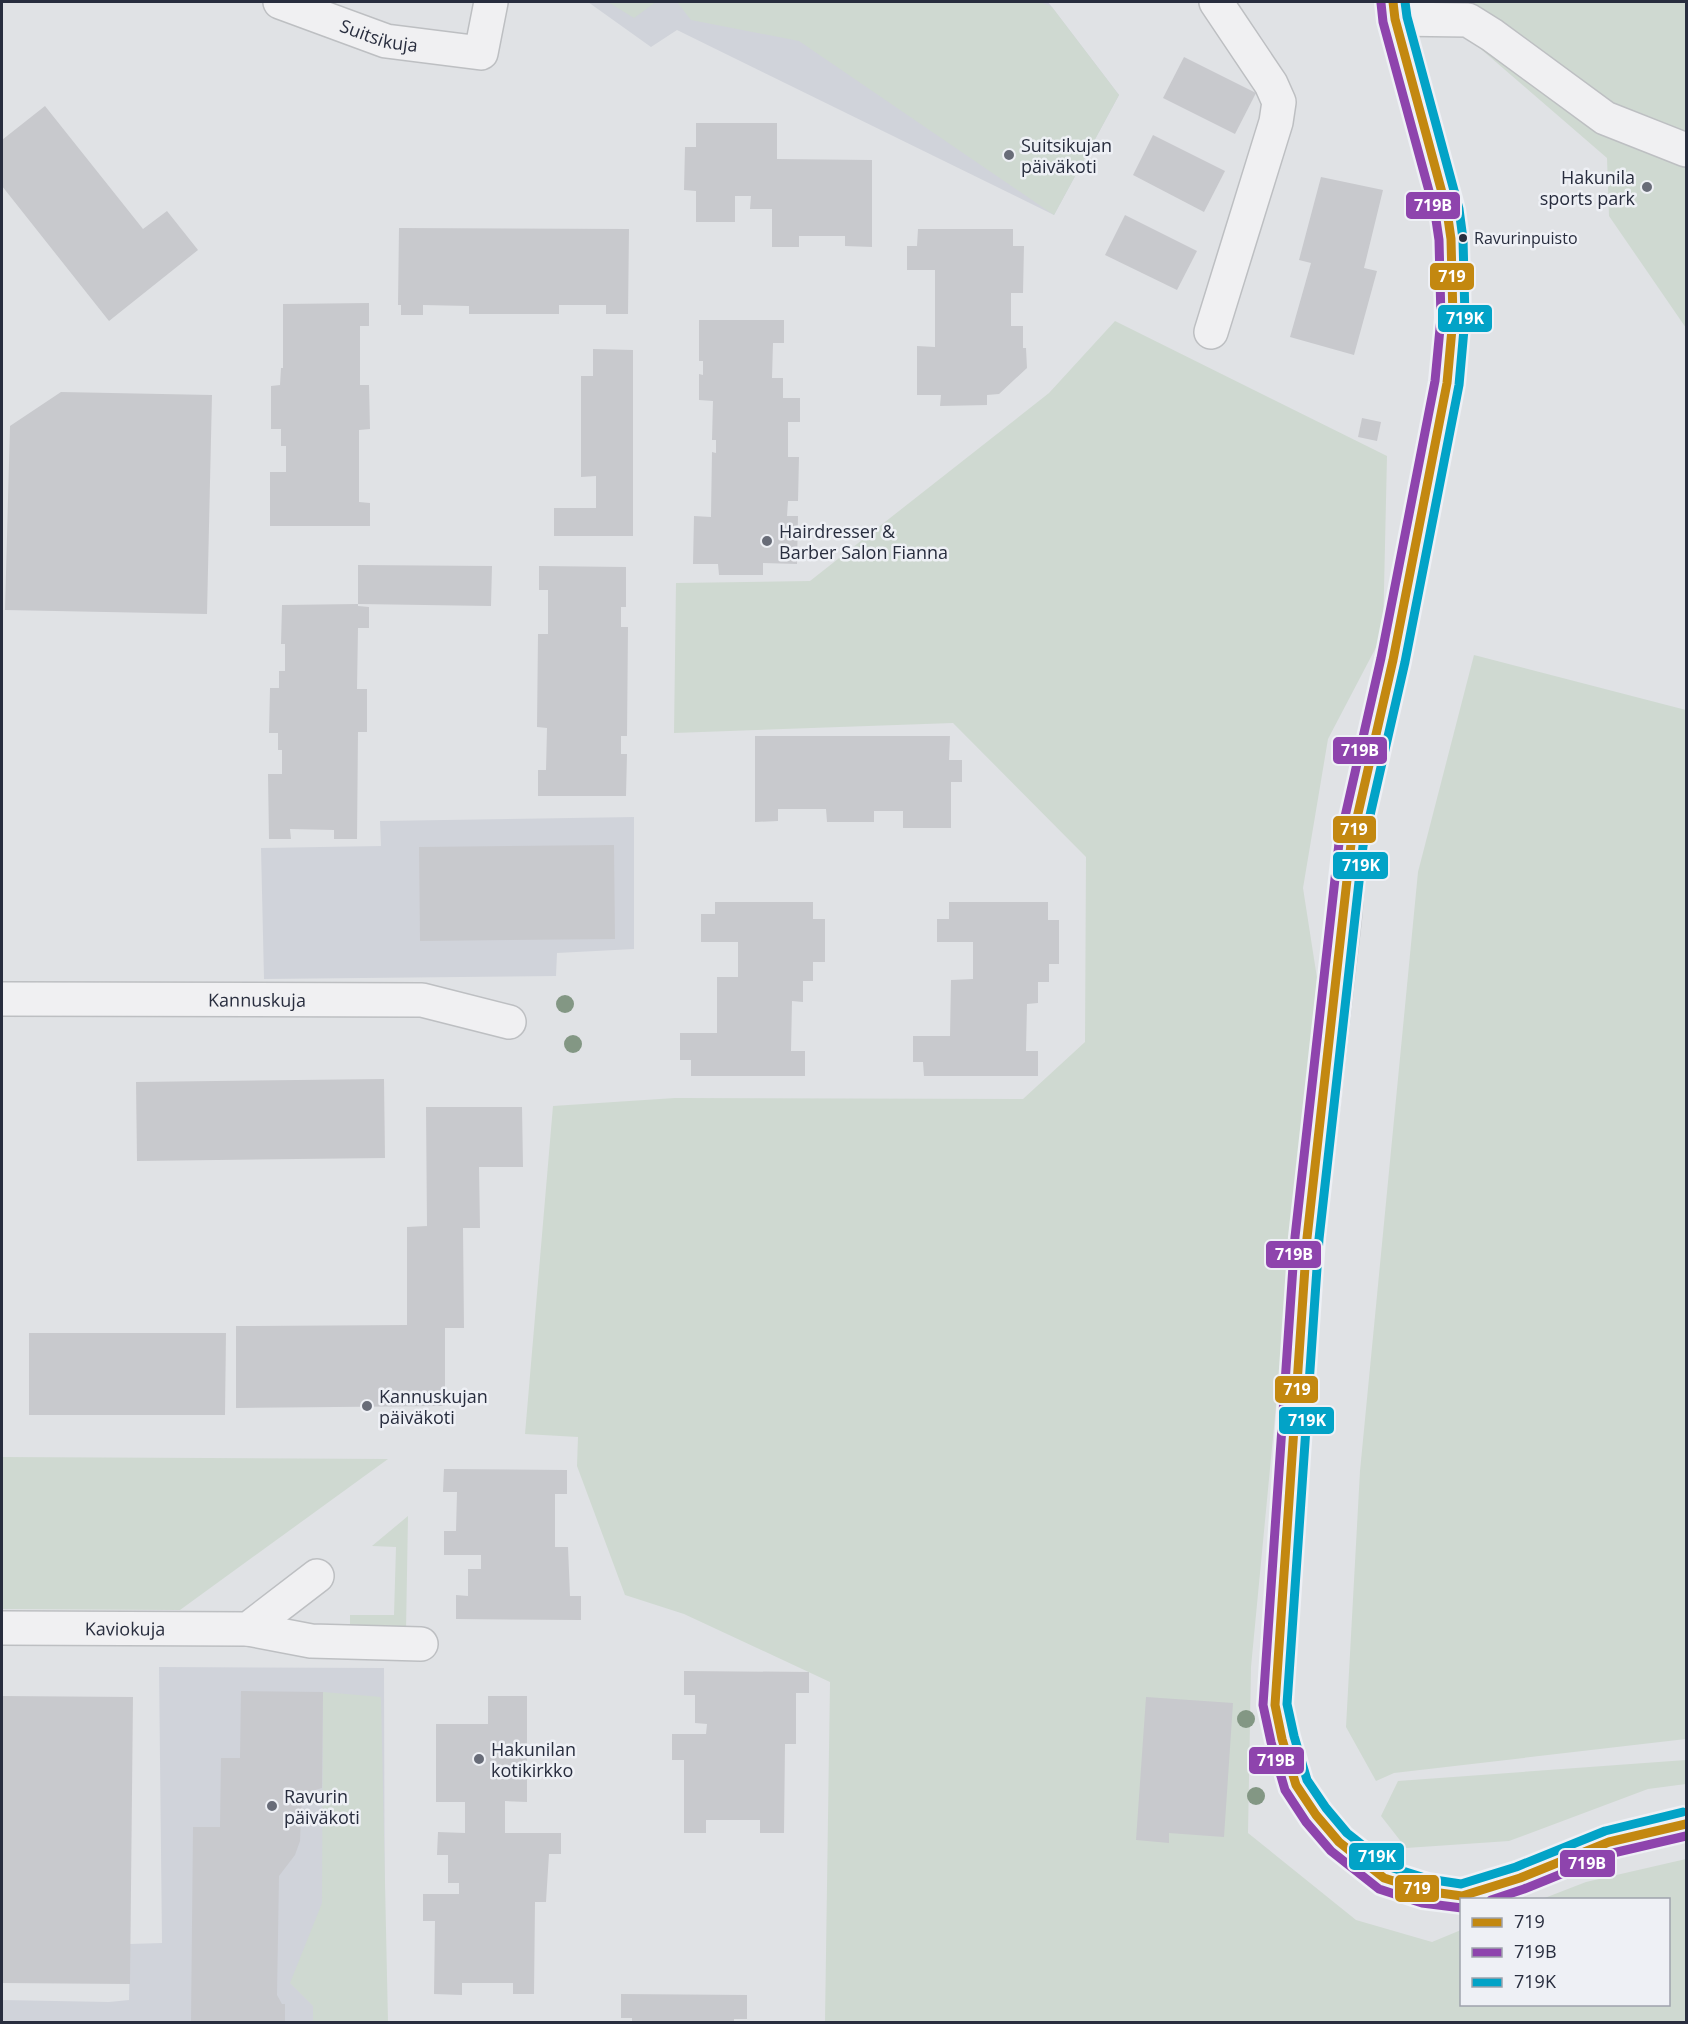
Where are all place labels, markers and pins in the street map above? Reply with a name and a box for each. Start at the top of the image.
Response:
place label: Suitsikujan päiväkoti [1021,133,1112,178]
marker: Suitsikujan päiväkoti [1002,148,1016,162]
place label: Hakunila sports park [1540,165,1636,210]
marker: Hakunila sports park [1640,180,1654,194]
place label: Ravurinpuisto [1474,227,1578,249]
marker: Ravurinpuisto [1457,232,1469,244]
place label: Hairdresser & Barber Salon Fianna [779,519,948,564]
marker: Hairdresser & Barber Salon Fianna [760,534,774,548]
place label: Kannuskujan päiväkoti [379,1384,488,1429]
marker: Kannuskujan päiväkoti [360,1399,374,1413]
place label: Hakunilan kotikirkko [491,1737,576,1782]
marker: Hakunilan kotikirkko [472,1752,486,1766]
place label: Ravurin päiväkoti [284,1784,360,1829]
marker: Ravurin päiväkoti [265,1799,279,1813]

